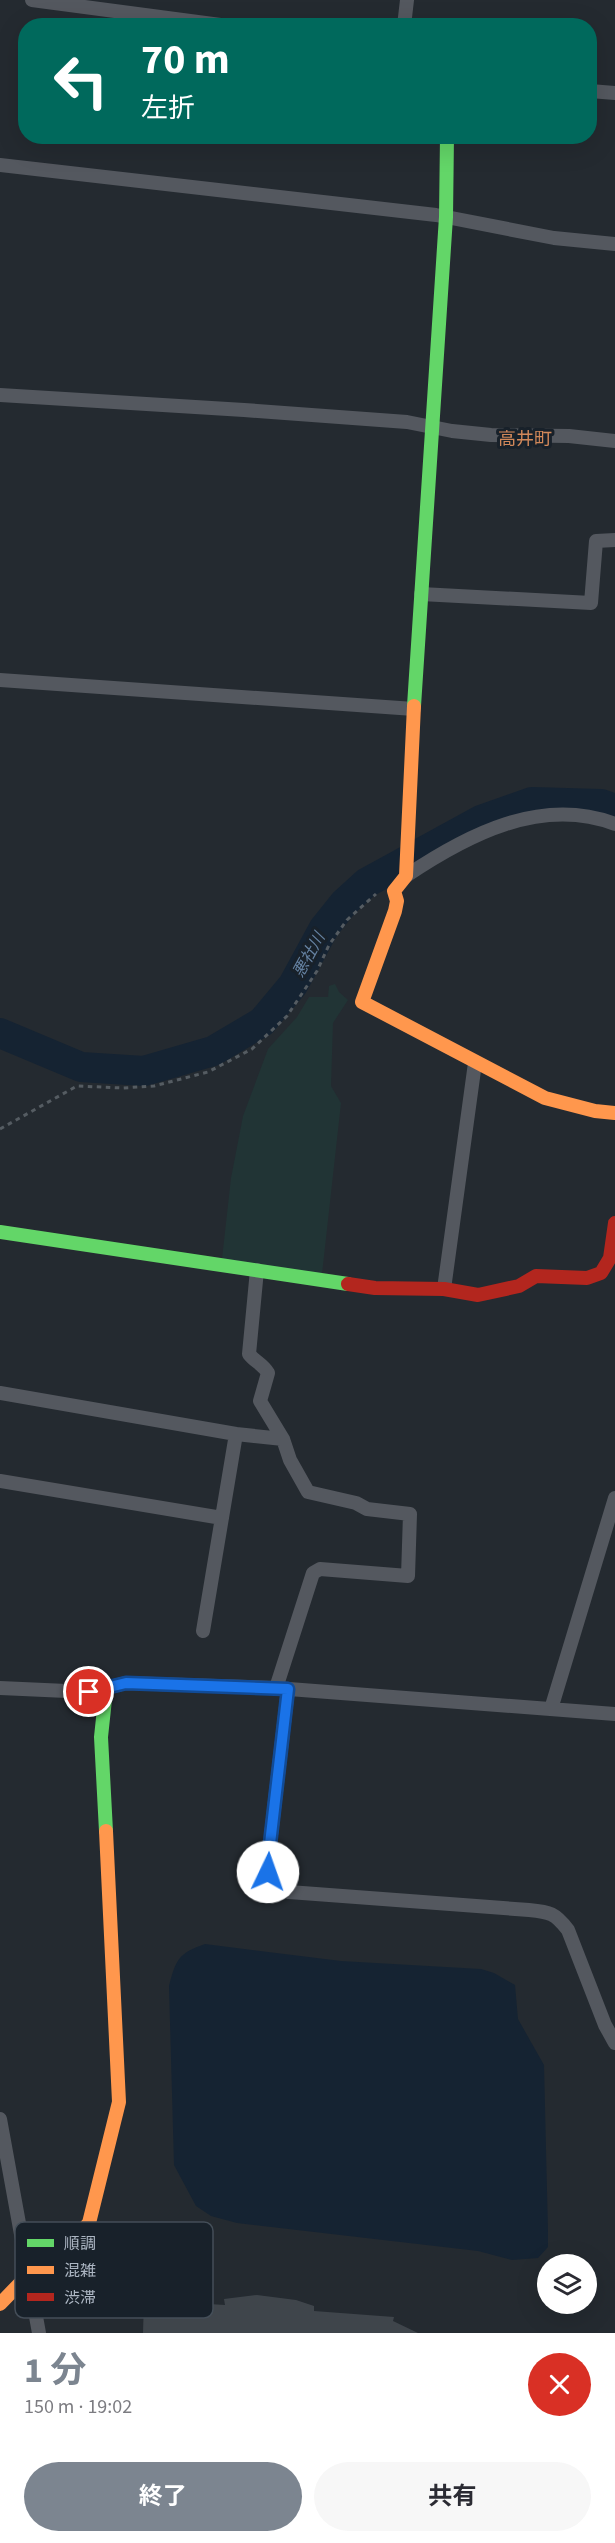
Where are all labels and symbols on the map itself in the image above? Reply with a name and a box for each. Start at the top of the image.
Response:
district label: 高井町 [498,427,552,452]
water label: 悪社川 [288,927,331,981]
pin [63,1666,114,1717]
position arrow [236,1840,300,1904]
legend [15,2222,213,2318]
text: 順調 [64,2233,96,2255]
text: 混雑 [64,2260,96,2282]
text: 渋滞 [64,2287,96,2309]

